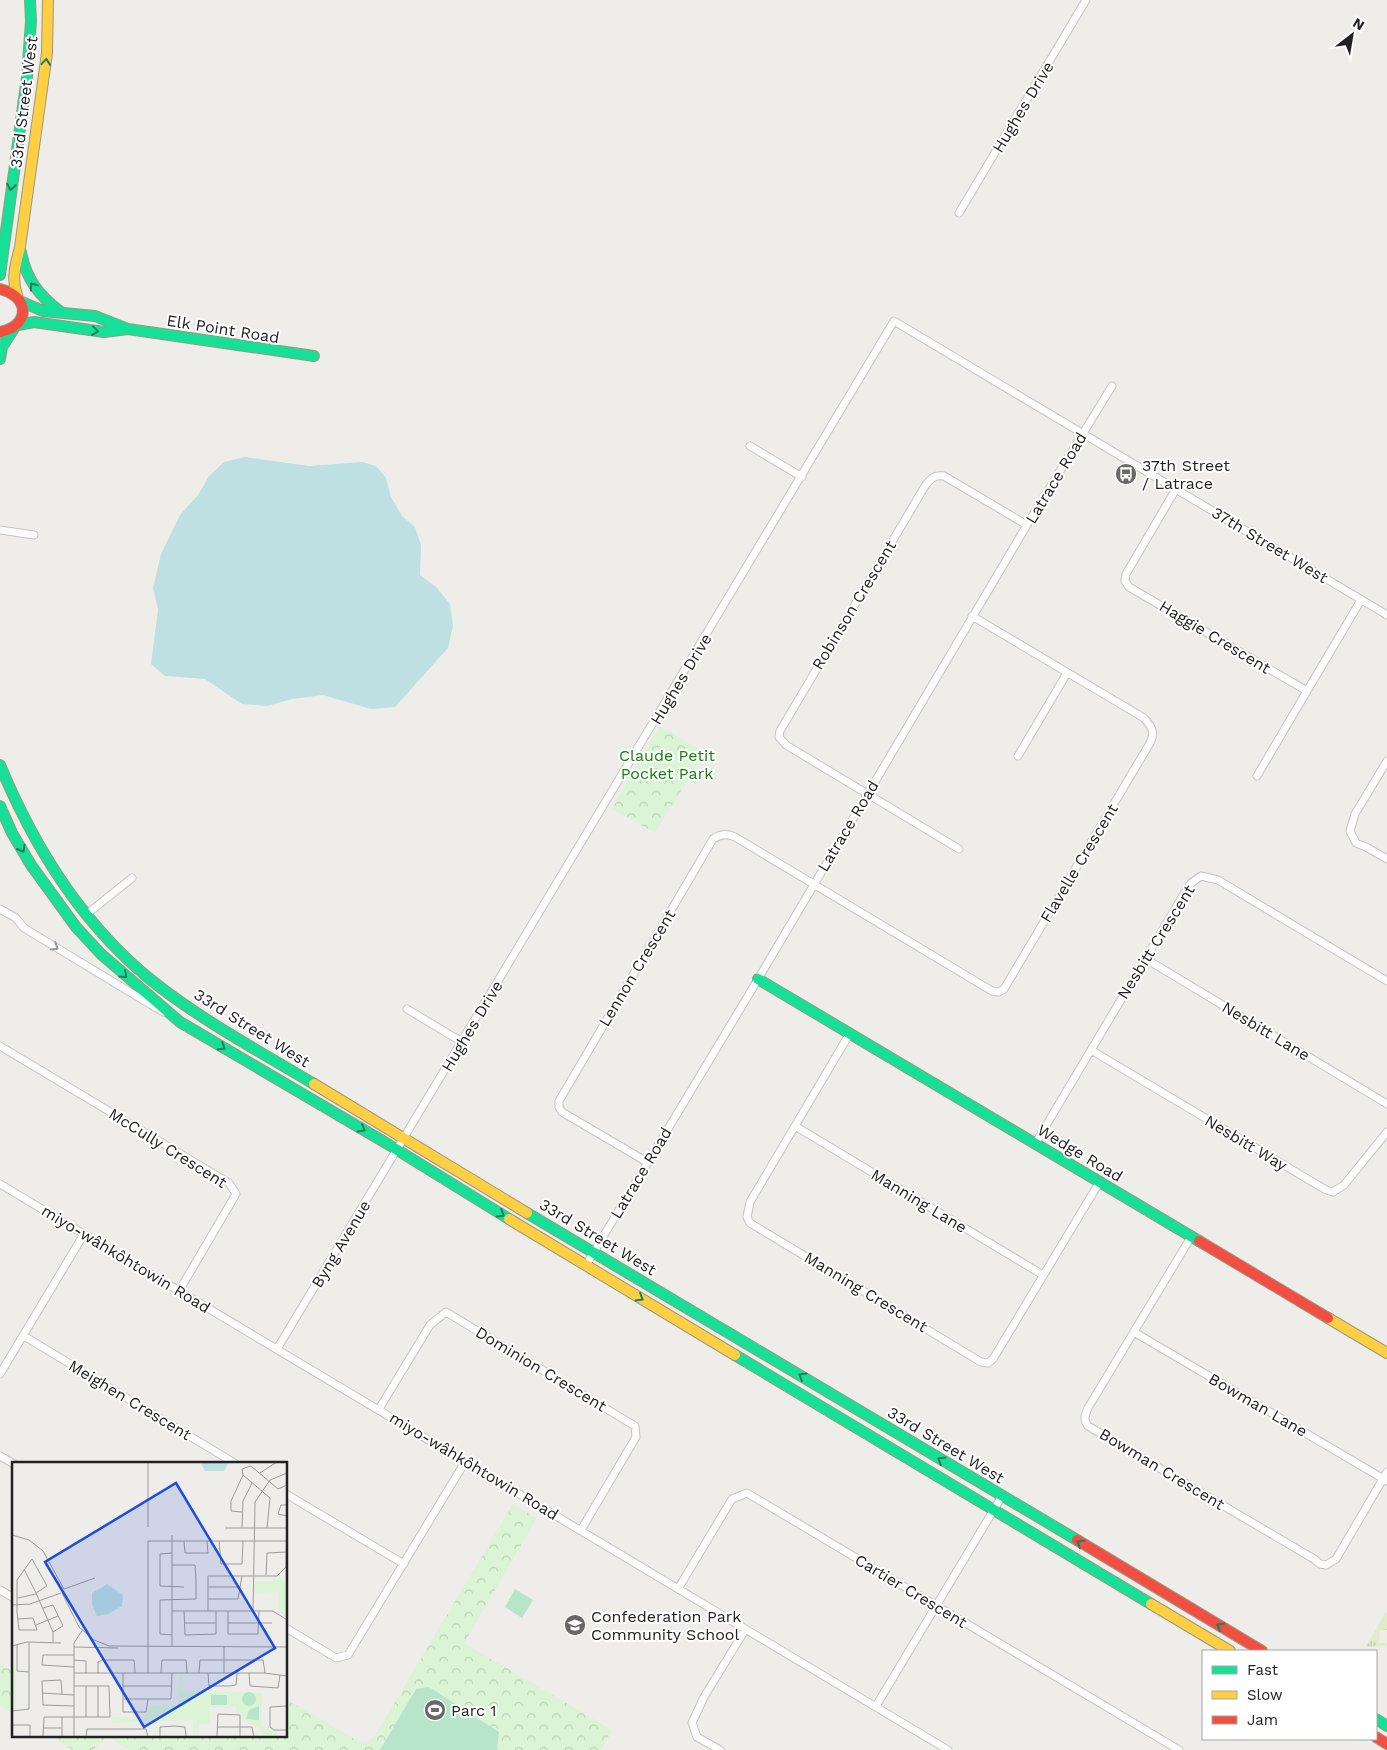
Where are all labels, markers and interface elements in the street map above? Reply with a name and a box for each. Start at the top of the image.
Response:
north arrow [1327,10,1377,60]
text: N [1350,14,1367,33]
street label: 33rd Street West [6,35,42,169]
one-way arrow [40,58,51,66]
street label: Hughes Drive [988,58,1058,156]
one-way arrow [6,184,17,192]
one-way arrow [31,283,39,292]
street label: Elk Point Road [165,311,281,347]
one-way arrow [90,325,99,335]
street label: Latrace Road [1021,429,1091,527]
place label: 37th Street / Latrace [1142,456,1230,493]
bus stop icon: 37th Street / Latrace [1114,462,1138,486]
street label: 37th Street West [1208,503,1332,587]
street label: Robinson Crescent [808,537,900,673]
street label: Haggie Crescent [1156,596,1274,678]
street label: Hughes Drive [646,630,716,728]
park label: Claude Petit Pocket Park [619,746,715,783]
street label: Latrace Road [813,777,883,875]
street label: Flavelle Crescent [1036,800,1122,926]
one-way arrow [16,844,26,853]
street label: Nesbitt Crescent [1113,881,1199,1003]
street label: Lennon Crescent [595,906,680,1030]
one-way arrow [49,941,58,950]
one-way arrow [119,969,128,978]
street label: Hughes Drive [437,977,507,1075]
street label: 33rd Street West [191,985,314,1071]
street label: Nesbitt Lane [1219,997,1313,1065]
one-way arrow [217,1040,226,1050]
street label: McCully Crescent [105,1104,231,1192]
street label: Nesbitt Way [1201,1111,1291,1175]
street label: Wedge Road [1034,1120,1126,1186]
one-way arrow [357,1123,366,1133]
street label: Latrace Road [606,1124,676,1222]
street label: Manning Lane [868,1165,970,1237]
street label: 33rd Street West [536,1195,660,1280]
street label: Byng Avenue [307,1197,375,1291]
street label: miyo-wâhkôhtowin Road [38,1201,214,1317]
one-way arrow [495,1207,504,1217]
street label: Manning Crescent [801,1248,931,1336]
one-way arrow [634,1291,643,1301]
street label: Dominion Crescent [472,1322,610,1416]
street label: Meighen Crescent [65,1356,195,1444]
street label: Bowman Lane [1205,1369,1311,1441]
one-way arrow [798,1373,807,1383]
street label: 33rd Street West [884,1403,1008,1488]
street label: miyo-wâhkôhtowin Road [386,1408,562,1524]
street label: Bowman Crescent [1096,1424,1228,1514]
one-way arrow [937,1456,946,1466]
inset map [12,1462,288,1738]
one-way arrow [1077,1540,1086,1550]
street label: Cartier Crescent [851,1550,971,1632]
place label: Confederation Park Community School [591,1607,741,1644]
school or university icon: Confederation Park Community School [563,1613,587,1637]
one-way arrow [1217,1623,1226,1633]
legend [1202,1650,1377,1740]
text: Fast [1247,1661,1279,1679]
text: Slow [1247,1686,1283,1704]
sports icon: Parc 1 [423,1698,447,1722]
place label: Parc 1 [451,1701,496,1720]
text: Jam [1247,1711,1278,1729]

